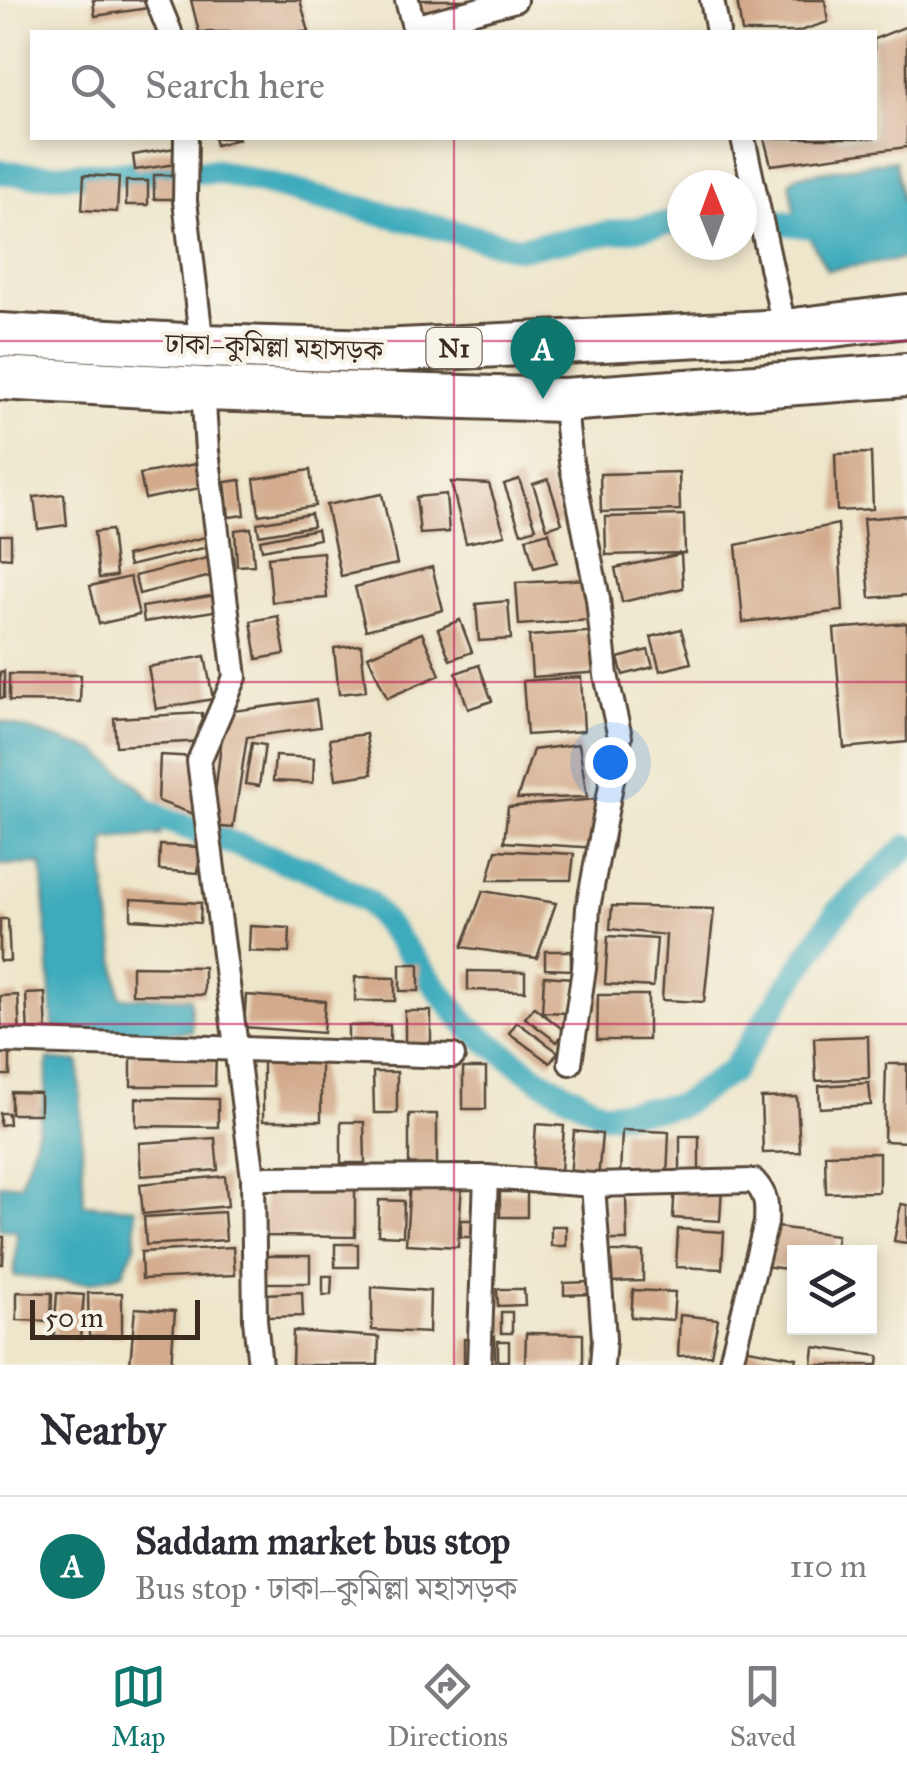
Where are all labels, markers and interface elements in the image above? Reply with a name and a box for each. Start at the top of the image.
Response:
search box [30,30,877,140]
icon: search [65,58,120,113]
text: Search here [145,62,325,108]
north arrow [667,170,757,260]
pin: A [510,316,576,399]
street label: ঢাকা–কুমিল্লা মহাসড়ক [163,326,385,368]
road number: N1 [426,328,482,368]
your location [585,737,636,788]
map controls [787,1245,877,1335]
button: layers [787,1245,877,1335]
scale bar [30,1295,200,1340]
text: 50 m [45,1300,104,1335]
text: Nearby [40,1404,165,1456]
text: Saddam market bus stop [135,1518,510,1564]
text: A [62,1547,83,1586]
text: 110 m [789,1547,867,1586]
text: Bus stop · ঢাকা–কুমিল্লা মহাসড়ক [135,1569,517,1608]
tab: Map [111,1659,166,1754]
tab: Directions [387,1659,508,1754]
tab: Saved [730,1659,796,1754]

